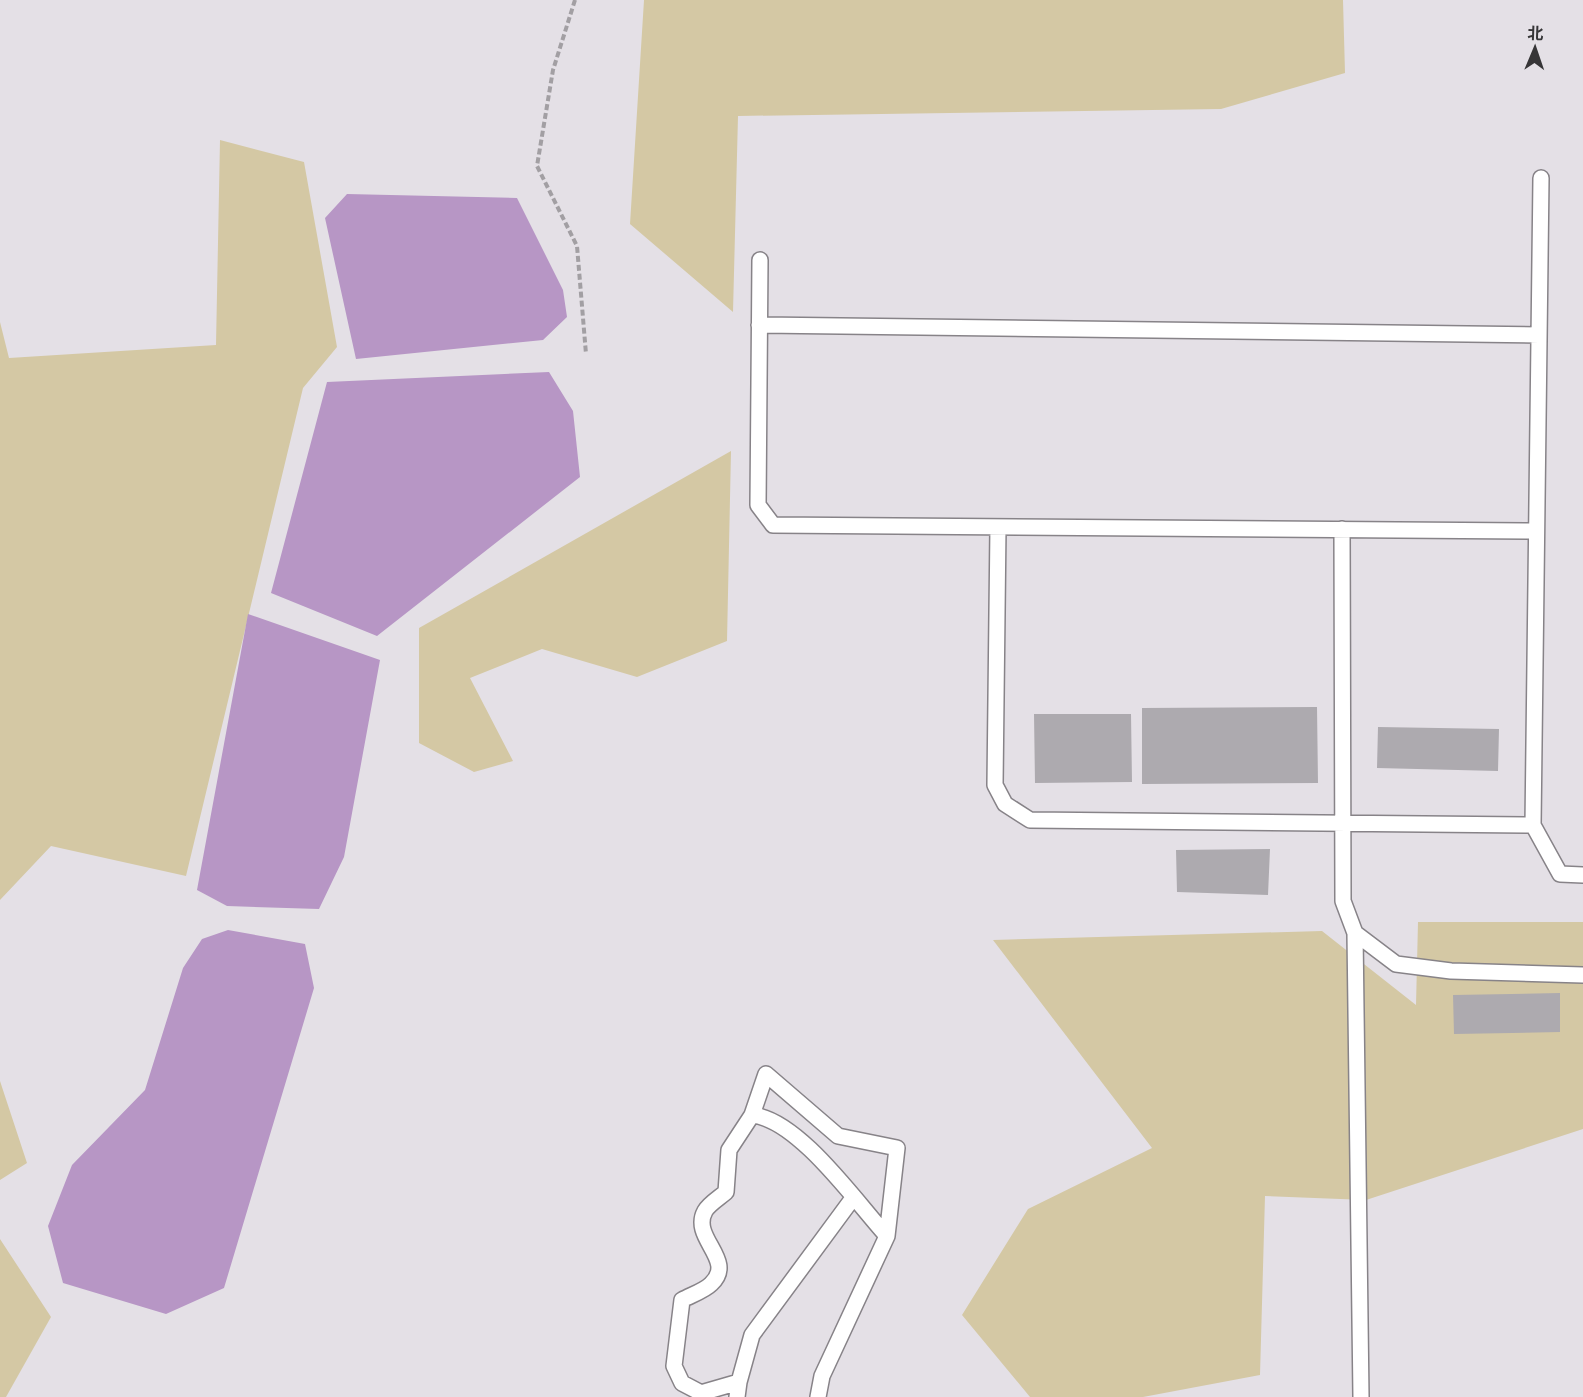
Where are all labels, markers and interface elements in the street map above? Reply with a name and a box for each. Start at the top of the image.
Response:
north arrow [1505,18,1565,78]
text: 北 [1527,23,1544,43]

